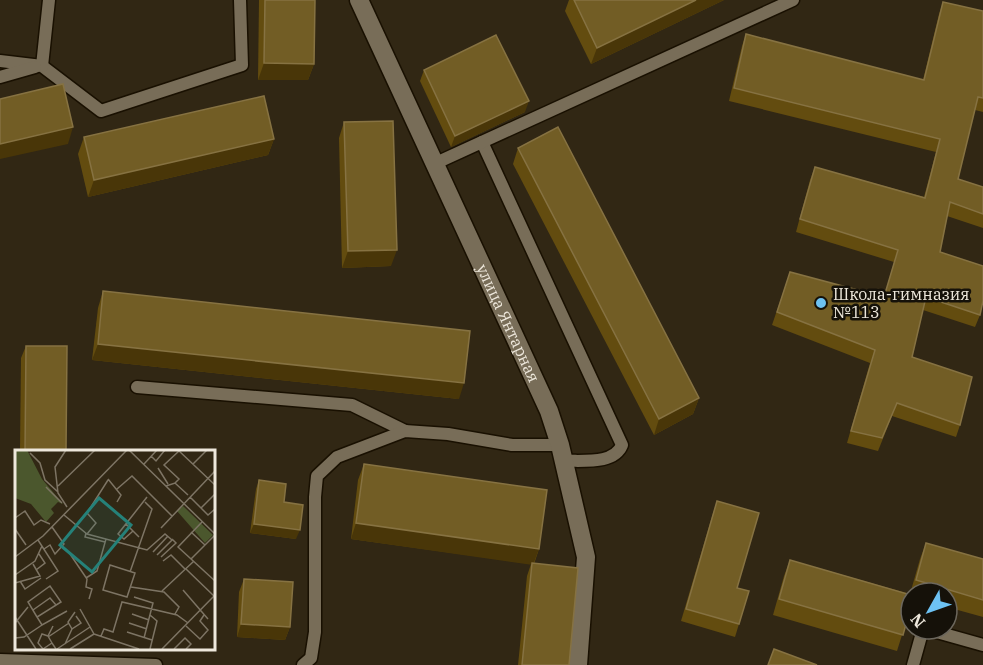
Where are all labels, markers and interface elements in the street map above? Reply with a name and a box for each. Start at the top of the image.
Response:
street label: улица Янтарная [472,261,544,385]
place label: Школа-гимназия №113 [833,284,970,322]
marker: Школа-гимназия №113 [814,296,828,310]
inset map [15,450,214,650]
north arrow [899,581,959,641]
text: N [906,609,929,632]

